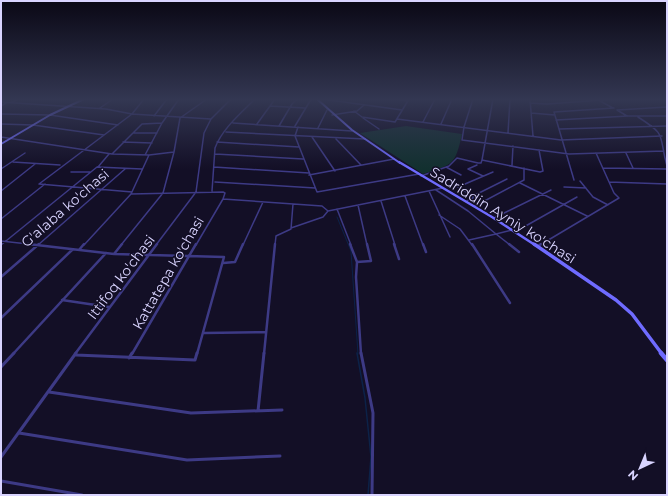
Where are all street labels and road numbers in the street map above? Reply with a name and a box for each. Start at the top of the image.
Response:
street label: Sadriddin Ayniy ko'chasi [427,163,579,267]
street label: G'alaba ko'chasi [17,165,113,251]
street label: Kattatepa ko'chasi [128,213,208,333]
street label: Ittifoq ko'chasi [83,231,159,323]

